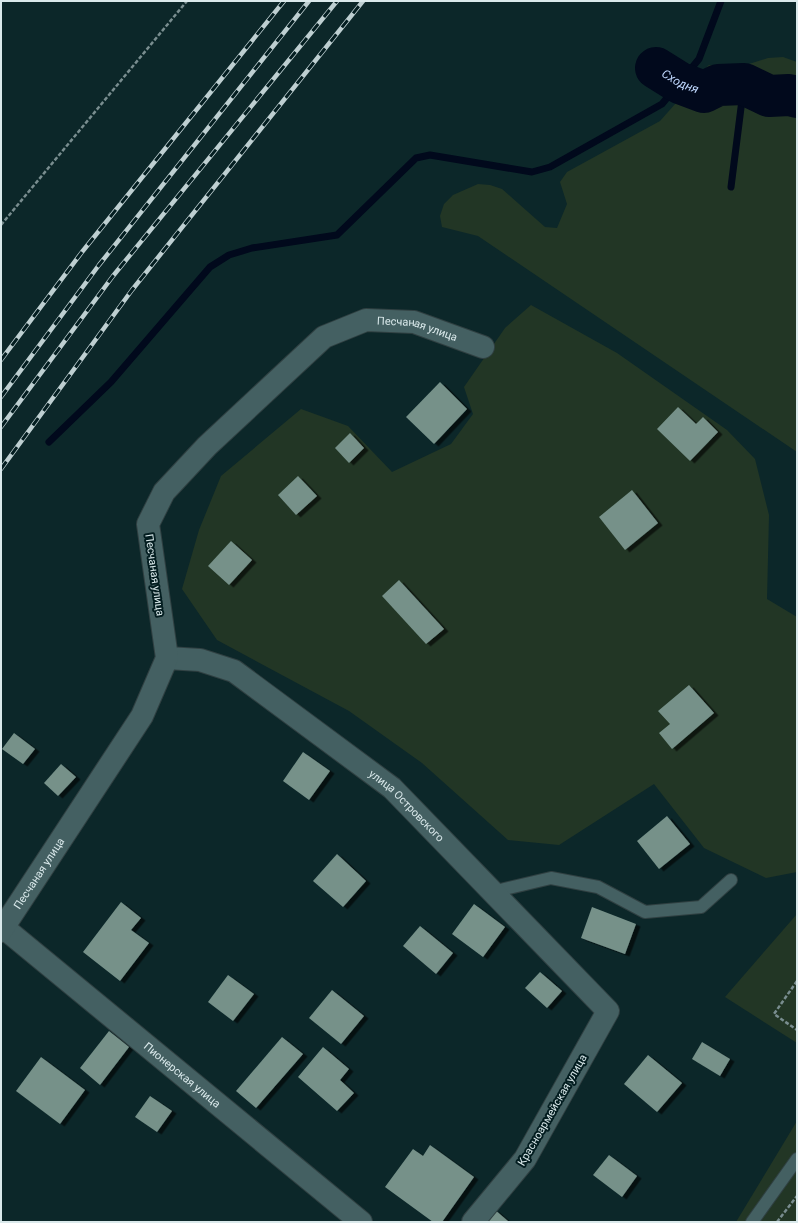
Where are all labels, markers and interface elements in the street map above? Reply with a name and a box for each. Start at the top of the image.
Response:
water label: Сходня [659,66,701,96]
street label: Песчаная улица [377,314,459,344]
street label: Песчаная улица [142,533,167,617]
street label: улица Островского [366,767,446,845]
street label: Песчаная улица [11,835,67,912]
street label: Пионерская улица [141,1040,223,1111]
street label: Красноармейская улица [515,1052,590,1168]

